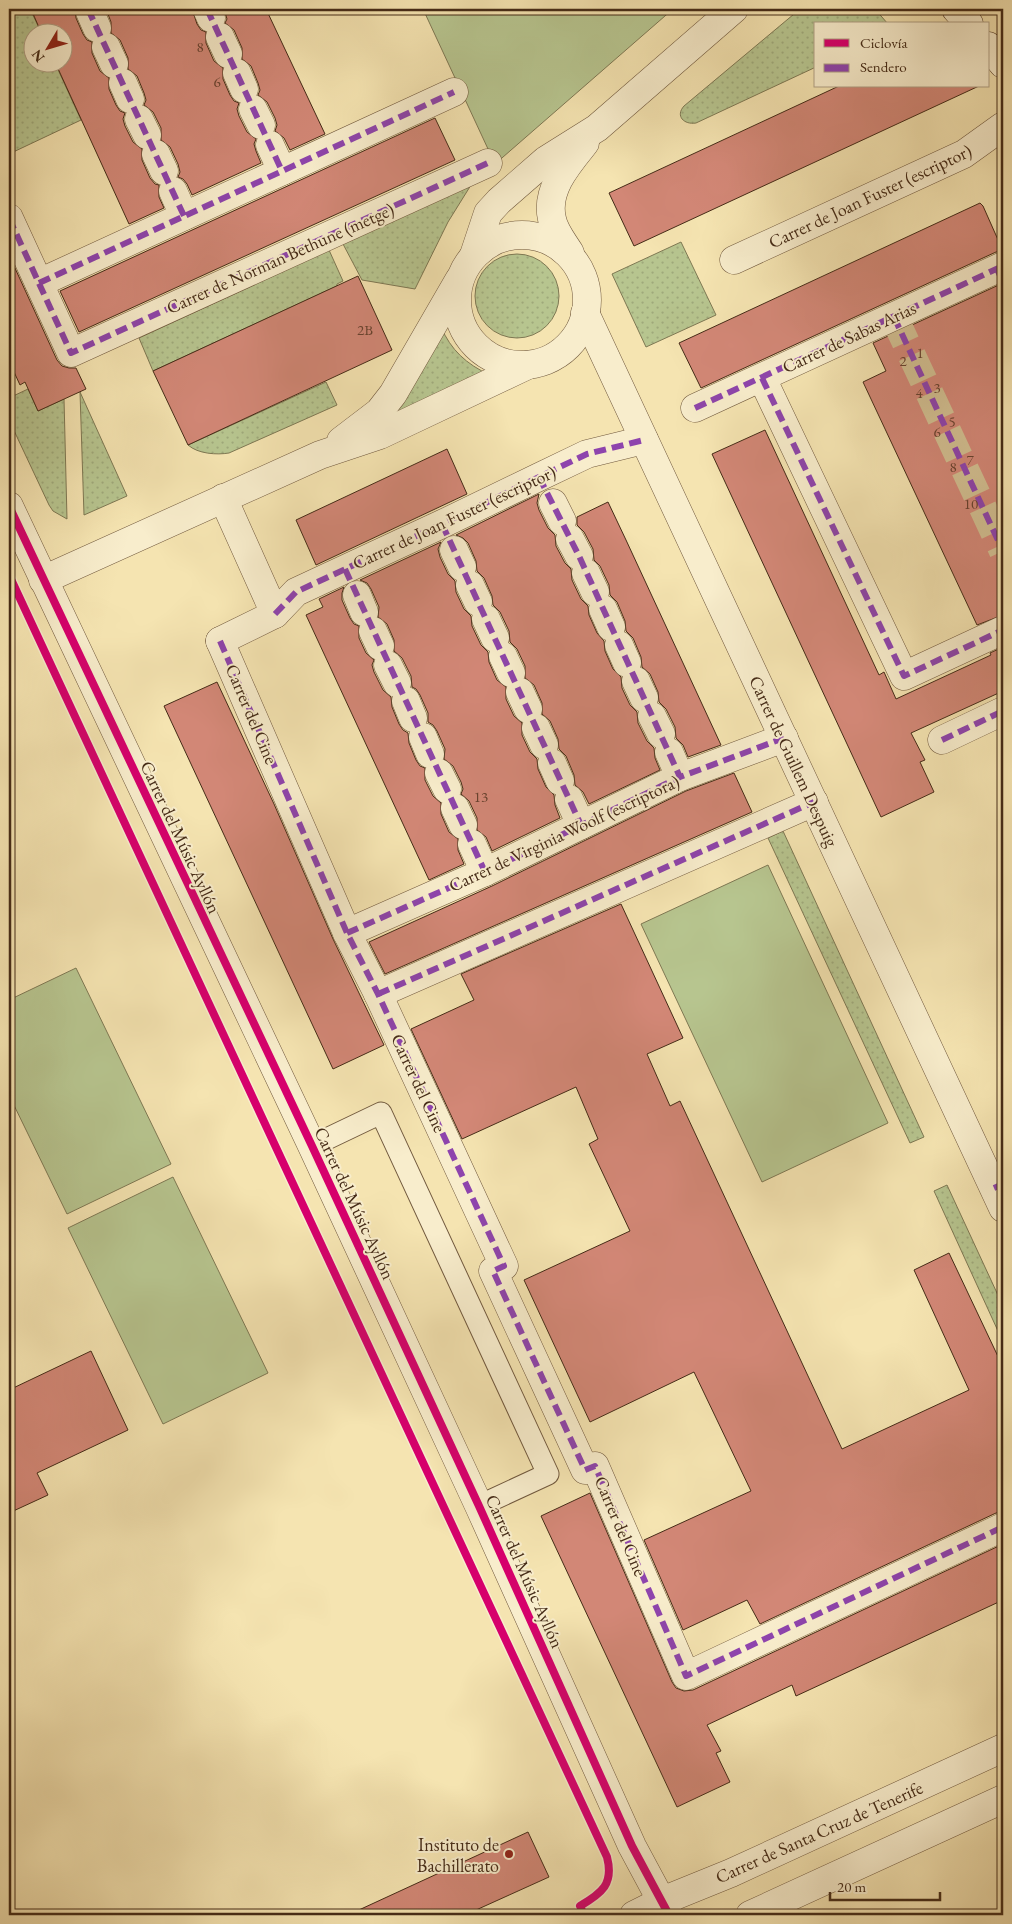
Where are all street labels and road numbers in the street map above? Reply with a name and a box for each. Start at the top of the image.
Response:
street label: Carrer de Joan Fuster (escriptor) [765,139,975,253]
street label: Carrer de Norman Bethune (metge) [163,197,397,319]
street label: Carrer de Sabas Arias [778,296,920,378]
street label: Carrer de Joan Fuster (escriptor) [349,460,559,574]
street label: Carrer del Cine [221,661,283,767]
street label: Carrer de Guillem Despuig [744,672,844,850]
street label: Carrer del Músic Ayllón [136,757,227,917]
street label: Carrer de Virginia Woolf (escriptora) [445,769,683,897]
street label: Carrer del Cine [386,1030,452,1136]
street label: Carrer del Músic Ayllón [310,1123,401,1283]
street label: Carrer del Cine [590,1473,652,1579]
street label: Carrer del Músic Ayllón [481,1491,569,1652]
street label: Carrer de Santa Cruz de Tenerife [712,1776,926,1888]

